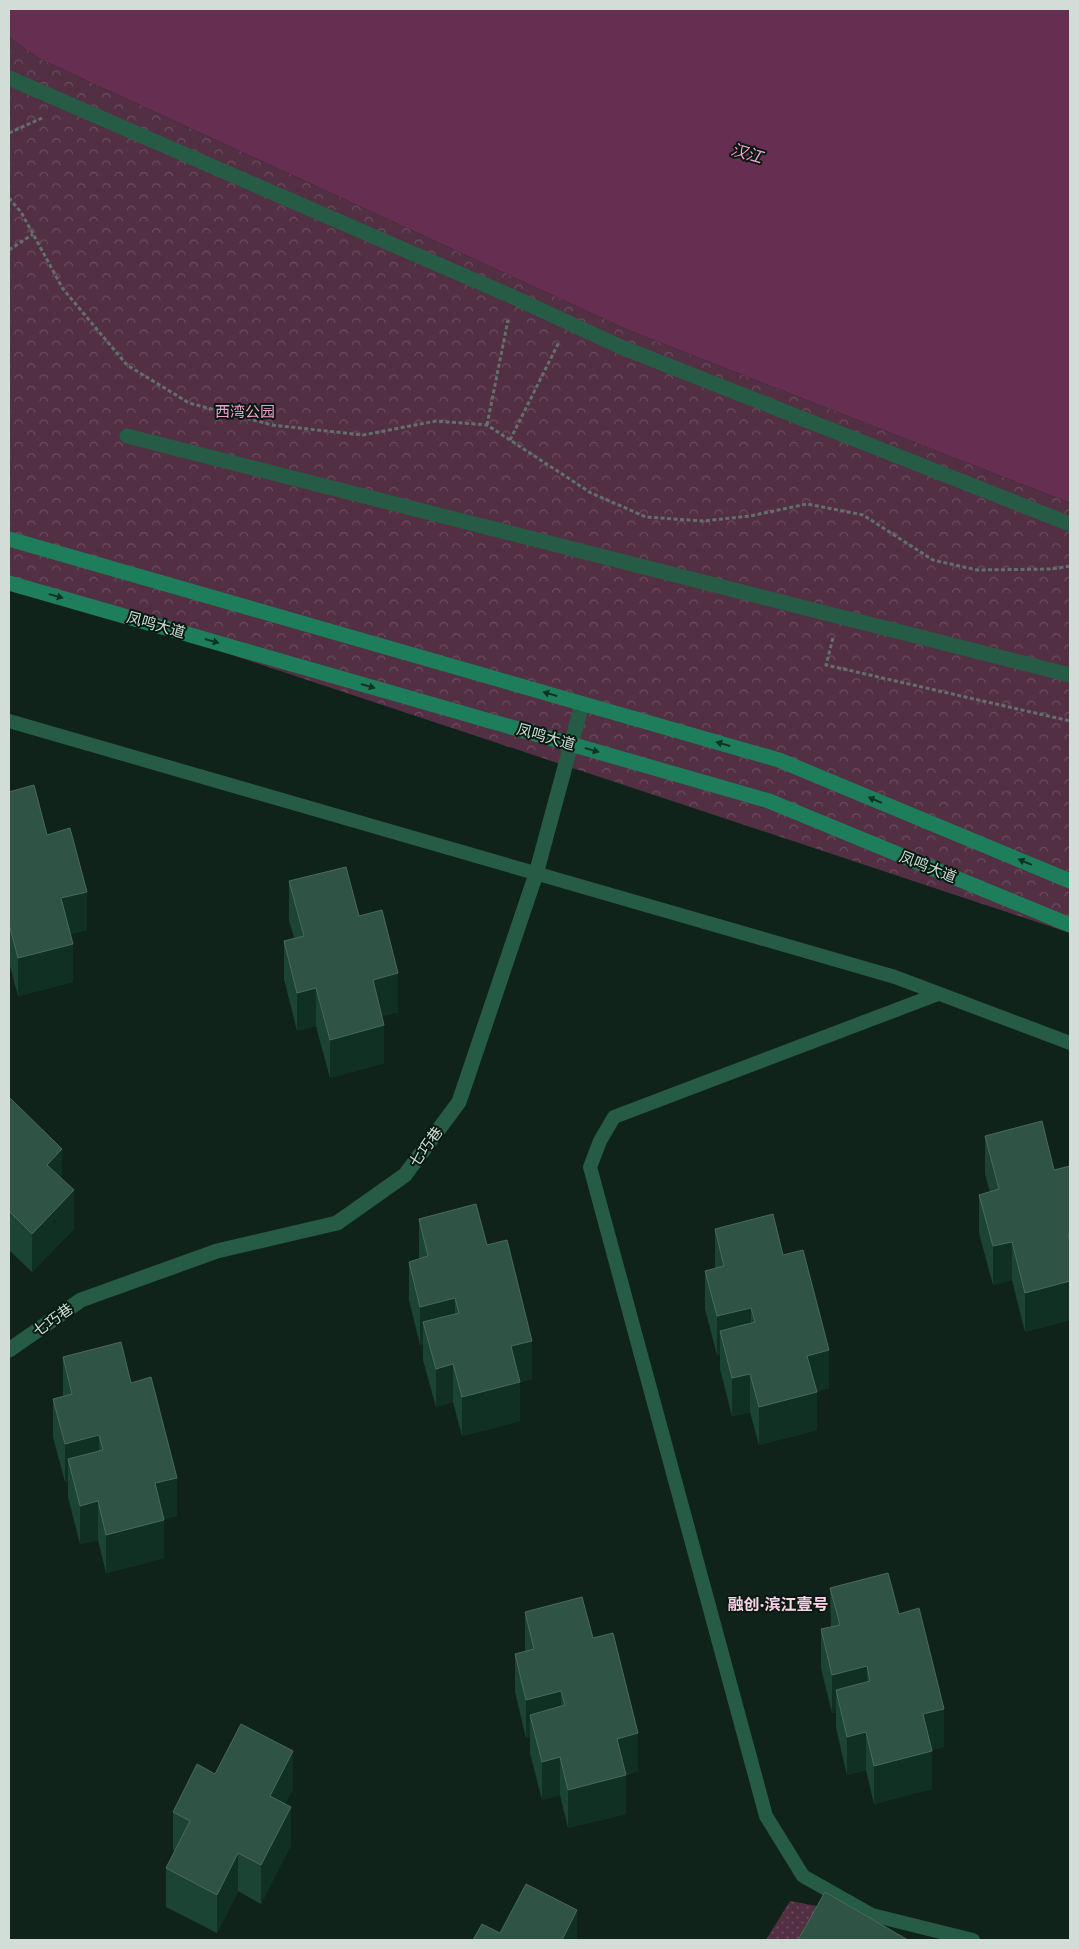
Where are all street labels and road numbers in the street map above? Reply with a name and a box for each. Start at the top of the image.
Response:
street label: 凤鸣大道 [124,606,188,644]
street label: 凤鸣大道 [514,718,578,756]
street label: 凤鸣大道 [896,846,960,888]
street label: 七巧巷 [404,1122,448,1172]
street label: 七巧巷 [28,1298,78,1342]

